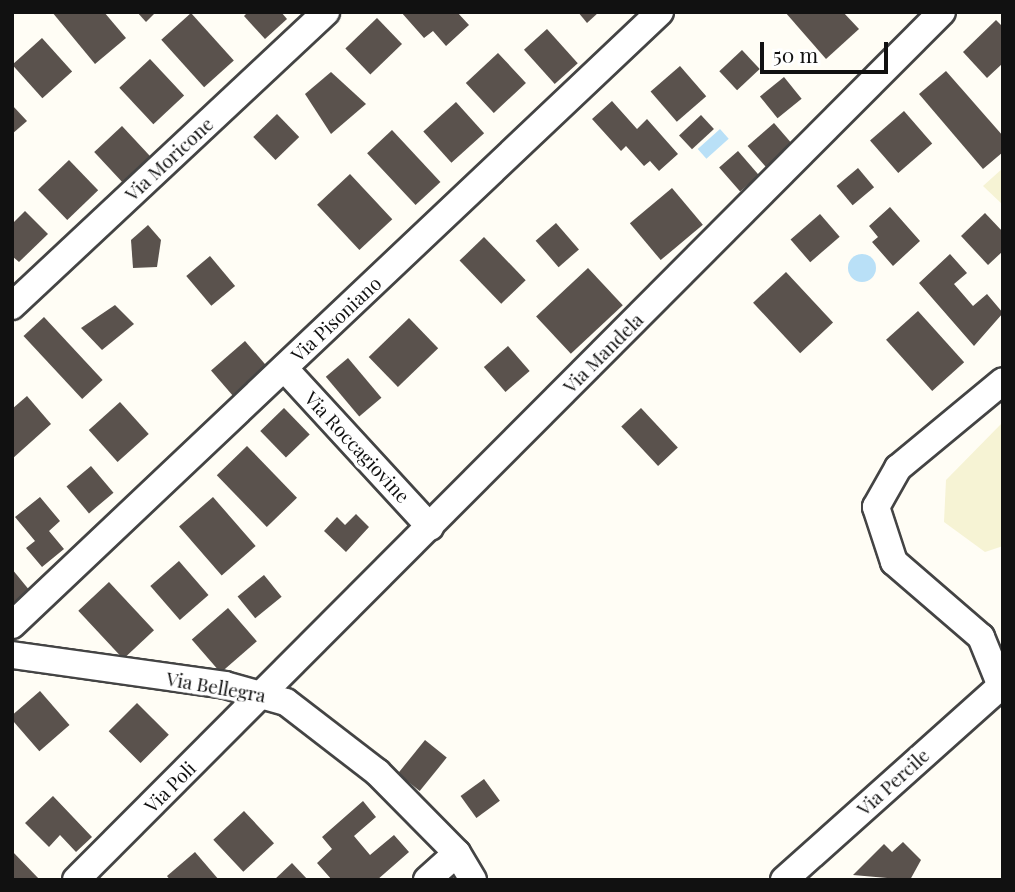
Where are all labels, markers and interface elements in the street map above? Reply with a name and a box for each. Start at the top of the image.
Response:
scale bar [763,28,891,72]
text: 50 m [773,40,818,68]
street label: Via Moricone [120,112,218,206]
street label: Via Pisoniano [286,271,386,367]
street label: Via Mandela [558,308,648,398]
street label: Via Roccagiovine [300,387,414,507]
street label: Via Bellegra [164,667,268,707]
street label: Via Percile [852,744,934,820]
street label: Via Poli [140,757,200,817]

